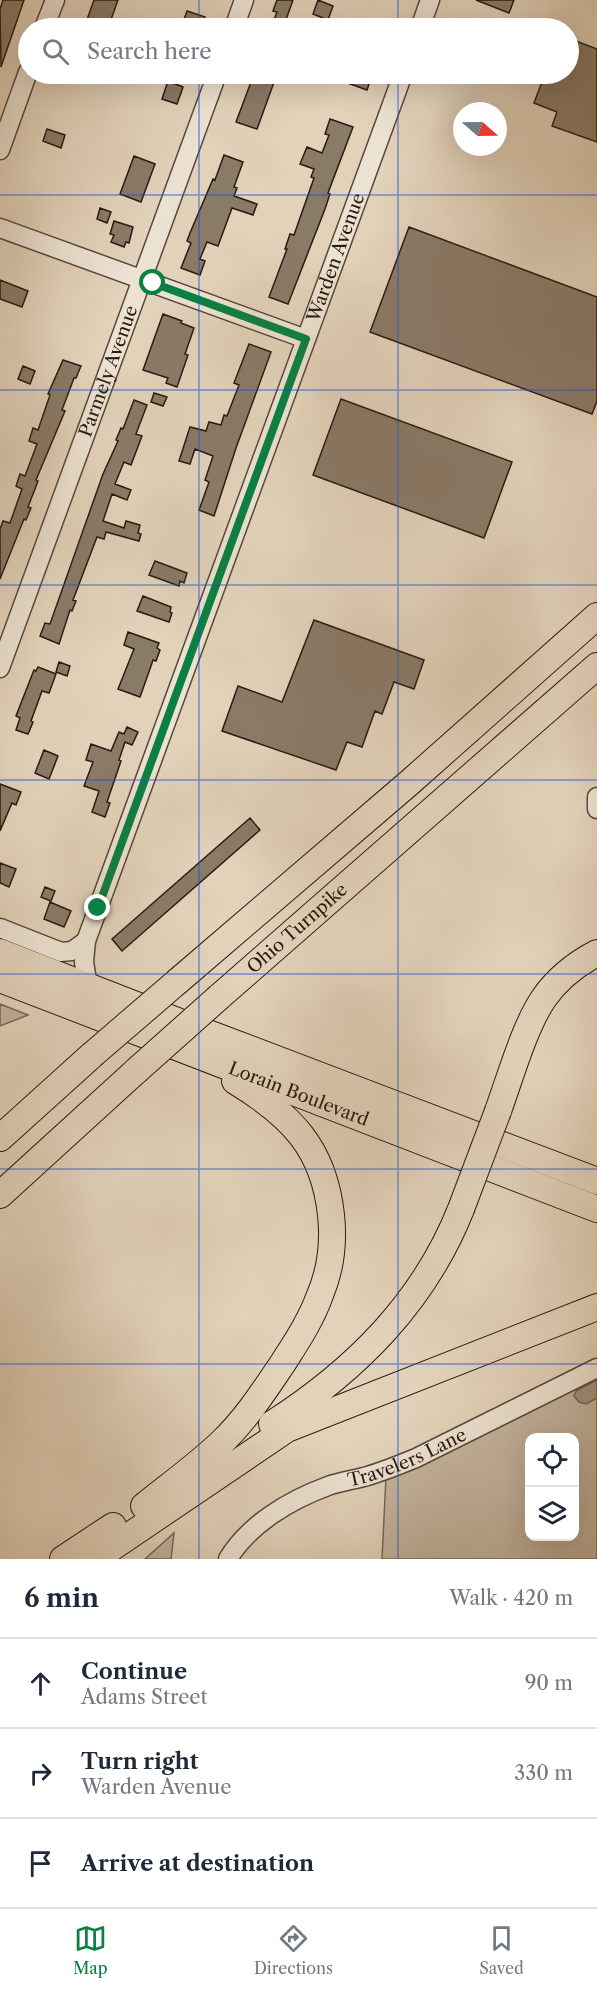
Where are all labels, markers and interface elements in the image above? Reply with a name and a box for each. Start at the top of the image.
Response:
search box [18,18,579,84]
icon: search [39,35,72,68]
text: Search here [87,38,212,65]
north arrow [453,102,507,156]
street label: Warden Avenue [302,190,369,326]
route start [139,269,165,295]
street label: Parmely Avenue [74,302,143,440]
street label: Ohio Turnpike [243,879,352,978]
route end [84,894,110,920]
street label: Lorain Boulevard [225,1057,372,1131]
street label: Travelers Lane [346,1424,470,1491]
map controls [525,1433,579,1541]
button: locate [525,1433,579,1487]
button: layers [525,1487,579,1541]
text: 6 min [24,1582,99,1614]
text: Walk · 420 m [449,1586,573,1610]
text: Continue [81,1658,187,1685]
icon: ahead [24,1667,57,1700]
text: 90 m [525,1671,573,1695]
text: Adams Street [81,1685,208,1709]
text: Turn right [81,1748,199,1775]
icon: right [24,1757,57,1790]
text: 330 m [514,1761,573,1785]
text: Warden Avenue [81,1775,231,1799]
icon: arrive [24,1847,57,1880]
text: Arrive at destination [81,1850,314,1877]
tab: Map [73,1922,108,1978]
tab: Directions [254,1922,333,1978]
tab: Saved [479,1922,524,1978]

